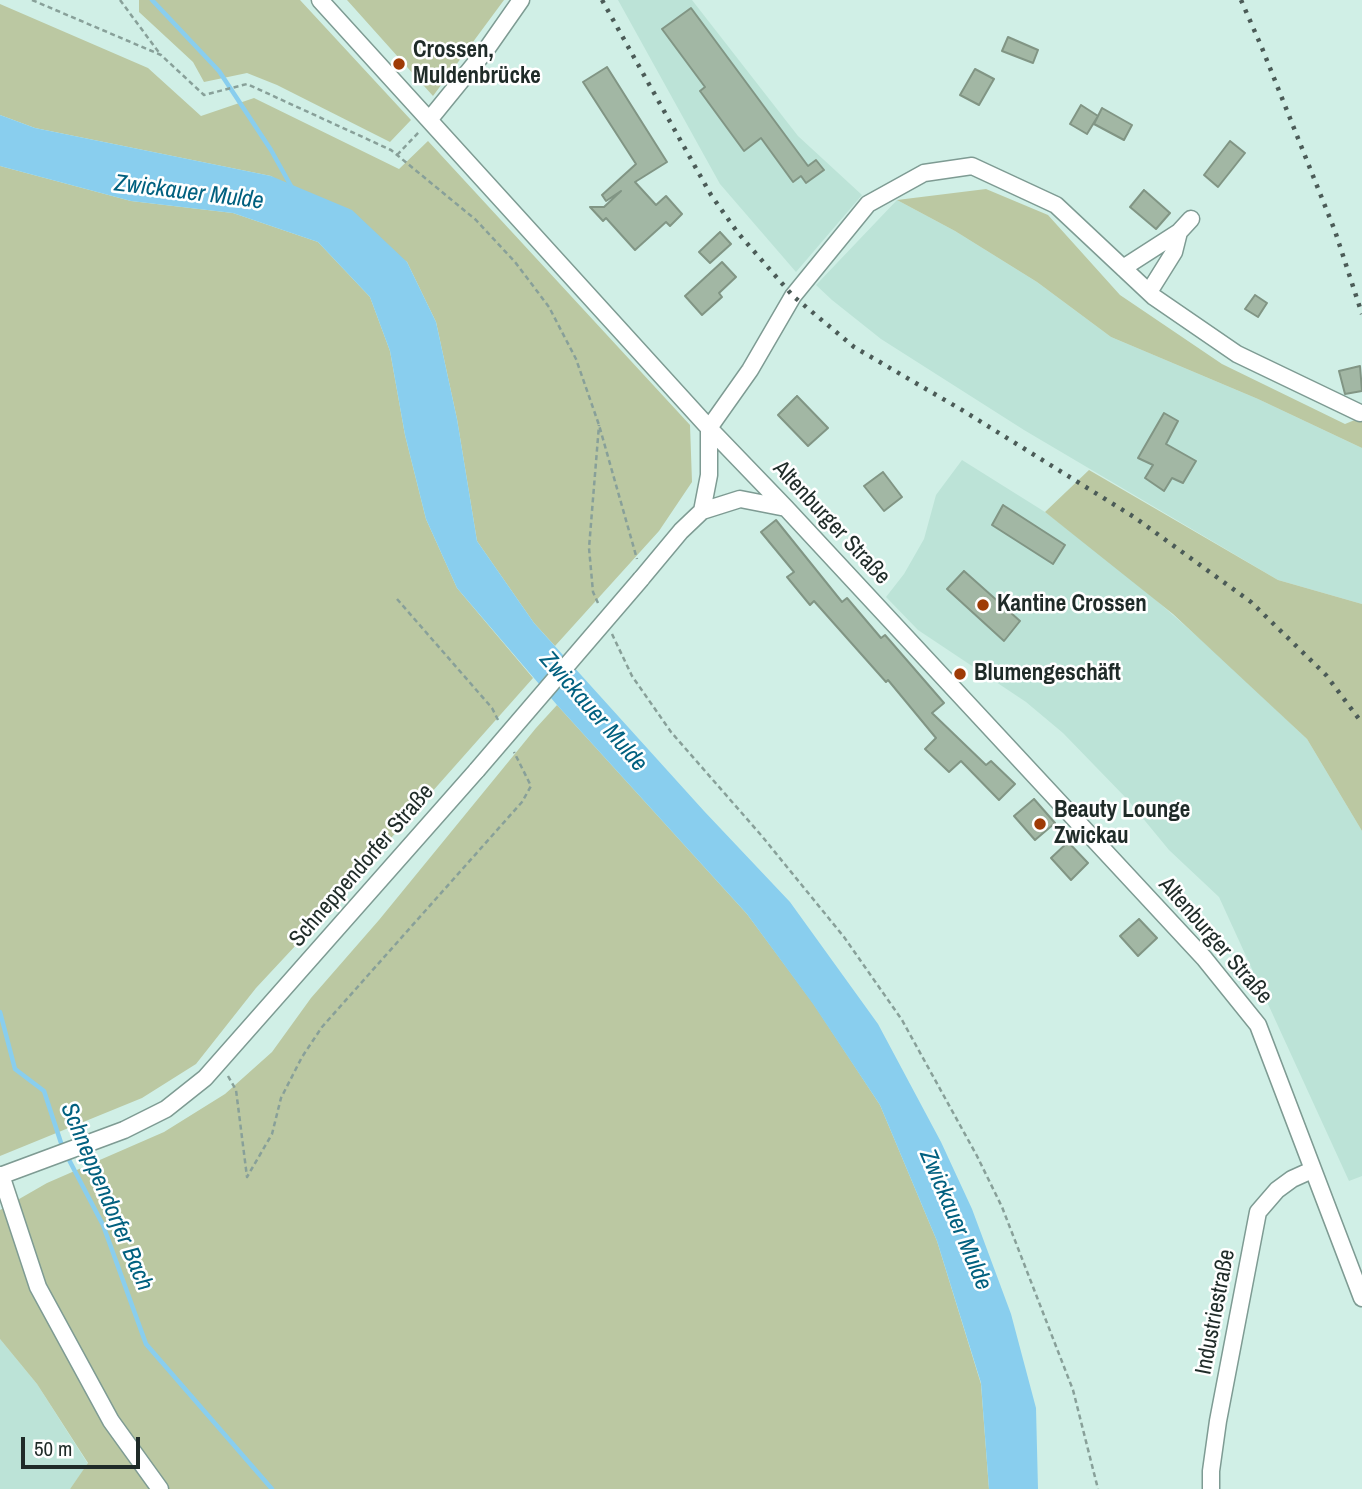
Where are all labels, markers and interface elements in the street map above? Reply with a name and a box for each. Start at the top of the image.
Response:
place label: Crossen, Muldenbrücke [413,37,541,91]
marker: Crossen, Muldenbrücke [391,56,407,72]
water label: Zwickauer Mulde [113,170,265,216]
street label: Altenburger Straße [767,455,895,591]
place label: Kantine Crossen [997,591,1147,619]
marker: Kantine Crossen [975,597,991,613]
water label: Zwickauer Mulde [533,646,653,778]
place label: Blumengeschäft [974,660,1121,688]
marker: Blumengeschäft [952,666,968,682]
street label: Schneppendorfer Straße [284,779,440,953]
place label: Beauty Lounge Zwickau [1054,797,1190,851]
marker: Beauty Lounge Zwickau [1032,816,1048,832]
street label: Altenburger Straße [1152,872,1278,1010]
water label: Schneppendorfer Bach [53,1099,159,1295]
water label: Zwickauer Mulde [912,1145,998,1295]
street label: Industriestraße [1190,1247,1242,1377]
scale bar [24,1422,144,1466]
text: 50 m [34,1434,72,1463]

